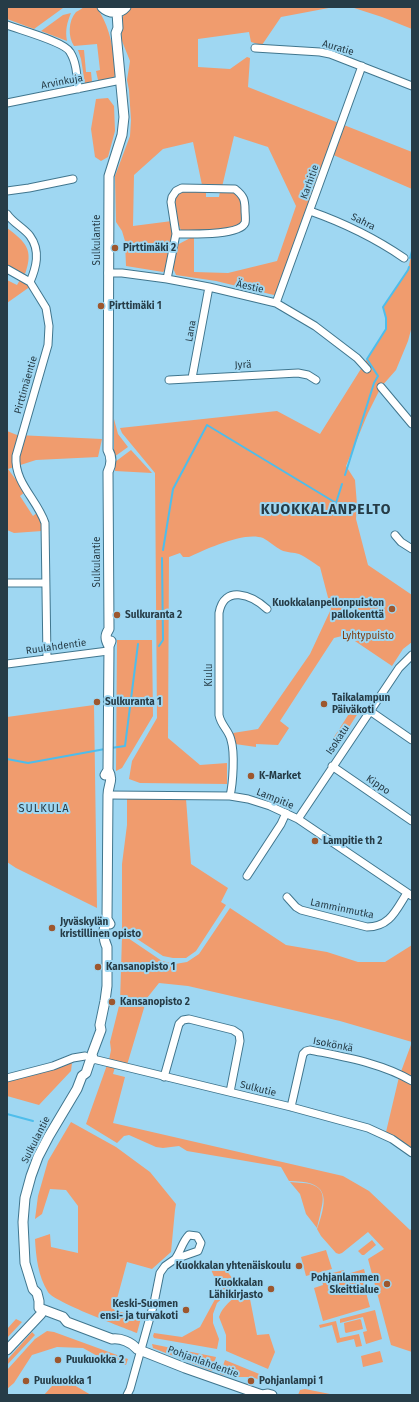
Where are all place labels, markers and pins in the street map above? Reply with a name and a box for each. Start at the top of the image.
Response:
place label: Pirttimäki 2 [123,242,176,254]
marker: Pirttimäki 2 [110,243,120,253]
place label: Pirttimäki 1 [109,300,162,312]
marker: Pirttimäki 1 [96,301,106,311]
place label: Kuokkalanpellonpuiston pallokenttä [272,597,384,620]
marker: Kuokkalanpellonpuiston pallokenttä [387,604,397,614]
place label: Sulkuranta 2 [125,609,182,621]
marker: Sulkuranta 2 [112,610,122,620]
place label: Taikalampun Päiväkoti [332,692,390,716]
place label: Sulkuranta 1 [105,696,162,708]
marker: Sulkuranta 1 [92,697,102,707]
marker: Taikalampun Päiväkoti [319,699,329,709]
place label: K-Market [259,770,301,782]
marker: K-Market [246,771,256,781]
place label: Lampitie th 2 [323,835,382,847]
marker: Lampitie th 2 [310,836,320,846]
place label: Jyväskylän kristillinen opisto [60,916,141,940]
marker: Jyväskylän kristillinen opisto [47,923,57,933]
place label: Kansanopisto 1 [106,961,175,973]
marker: Kansanopisto 1 [93,962,103,972]
place label: Kansanopisto 2 [120,996,190,1008]
marker: Kansanopisto 2 [107,997,117,1007]
place label: Kuokkalan yhtenäiskoulu [176,1260,291,1272]
marker: Kuokkalan yhtenäiskoulu [294,1261,304,1271]
place label: Pohjanlammen Skeittialue [311,1272,379,1296]
place label: Kuokkalan Lähikirjasto [209,1277,263,1300]
marker: Pohjanlammen Skeittialue [382,1279,392,1289]
marker: Kuokkalan Lähikirjasto [266,1284,276,1294]
place label: Keski-Suomen ensi- ja turvakoti [100,1298,178,1322]
marker: Keski-Suomen ensi- ja turvakoti [181,1305,191,1315]
place label: Puukuokka 2 [66,1354,124,1366]
marker: Puukuokka 2 [53,1355,63,1365]
place label: Puukuokka 1 [34,1375,92,1387]
place label: Pohjanlampi 1 [259,1375,323,1387]
marker: Puukuokka 1 [21,1376,31,1386]
marker: Pohjanlampi 1 [246,1376,256,1386]

